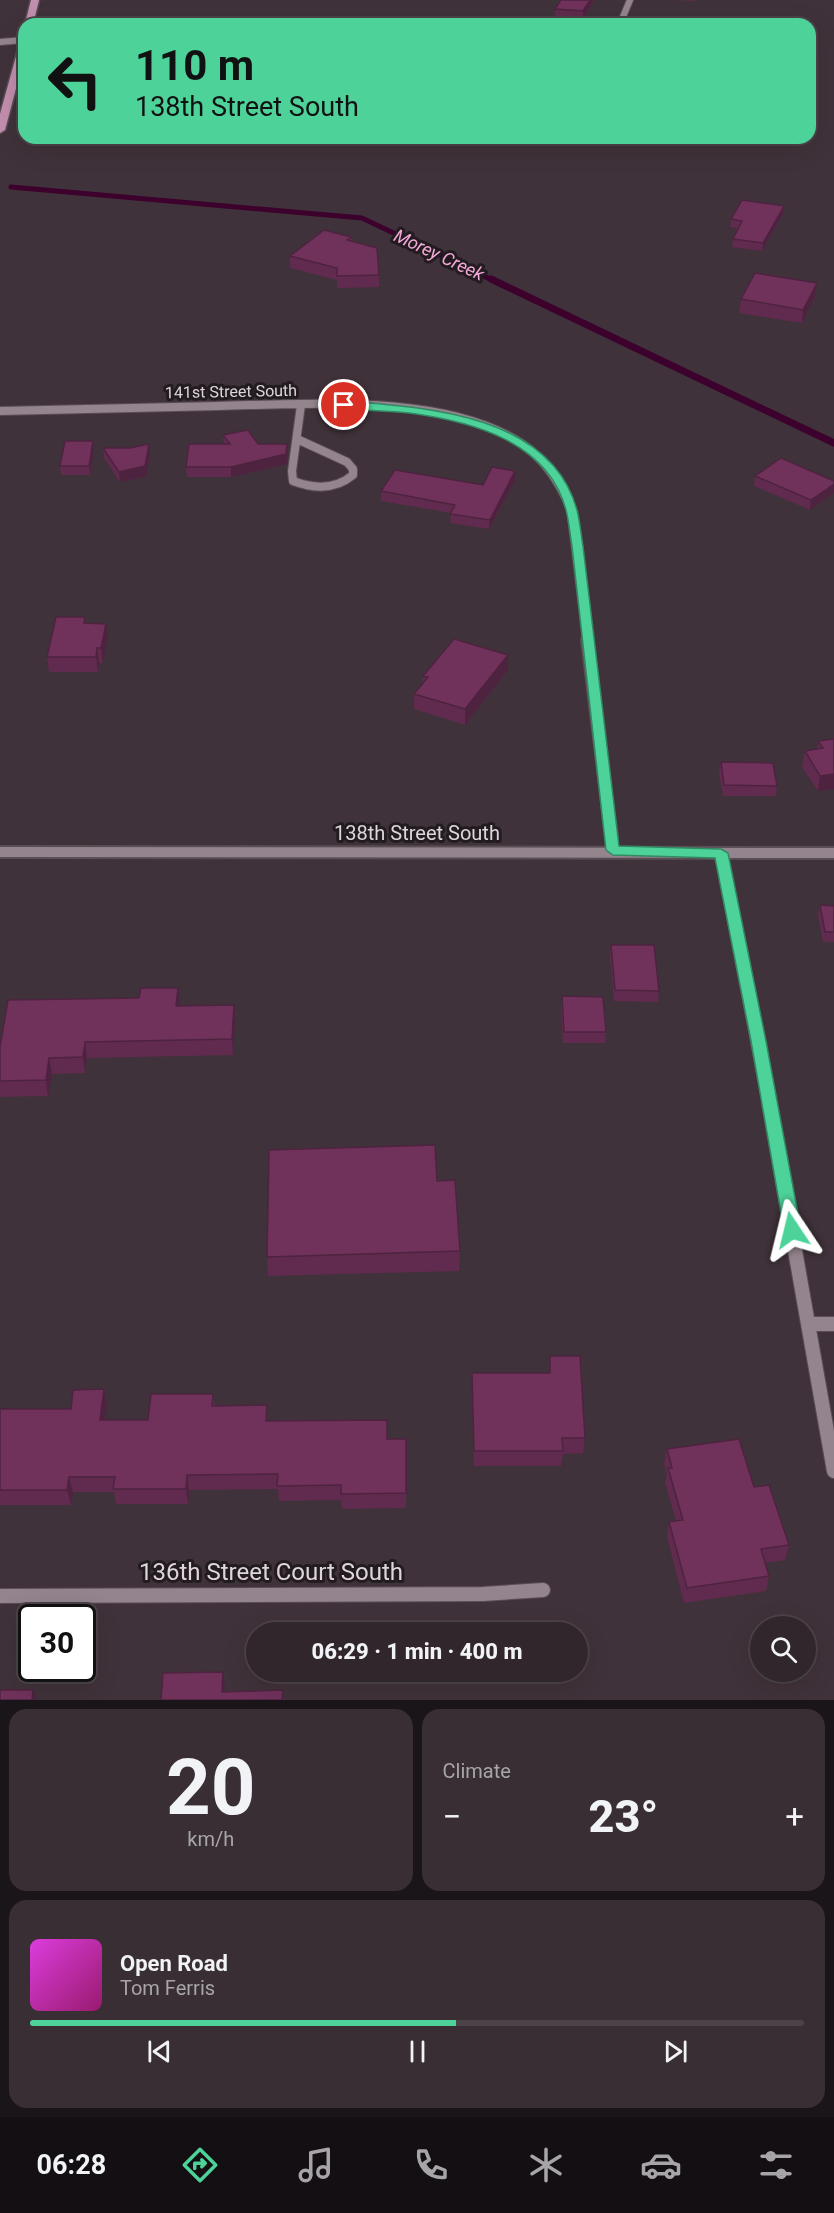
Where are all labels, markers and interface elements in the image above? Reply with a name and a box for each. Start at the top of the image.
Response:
text: 110 m [135,41,254,90]
icon: left [36,42,114,120]
text: 138th Street South [135,91,359,123]
water label: Morey Creek [391,224,489,285]
pin [318,379,369,430]
street label: 141st Street South [165,381,297,402]
icon: arrive [327,388,360,421]
street label: 138th Street South [334,821,500,845]
position arrow [760,1198,824,1262]
street label: 136th Street Court South [139,1558,403,1586]
speed limit sign: 30 [18,1604,96,1682]
map controls [750,1616,816,1682]
button: search [750,1616,816,1682]
text: 06:29 · 1 min · 400 m [312,1639,522,1664]
text: 20 [166,1742,256,1833]
text: Climate [443,1759,511,1783]
text: 23° [589,1790,658,1843]
text: − [443,1797,461,1836]
text: + [785,1797,804,1836]
text: km/h [187,1827,234,1851]
text: Open Road [120,1951,228,1976]
text: Tom Ferris [120,1976,215,2000]
icon: previous [143,2035,176,2068]
icon: pause [401,2035,434,2068]
icon: next [659,2035,692,2068]
icon: directions [179,2144,221,2186]
icon: music [295,2144,337,2186]
icon: phone [410,2144,452,2186]
icon: climate [525,2144,567,2186]
icon: car [640,2144,682,2186]
icon: filters [755,2144,797,2186]
text: 06:28 [37,2149,106,2181]

